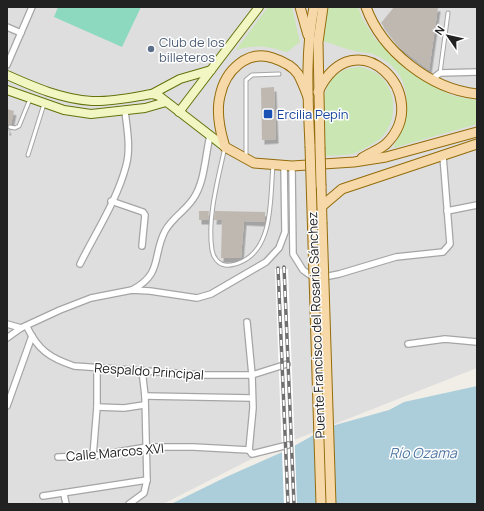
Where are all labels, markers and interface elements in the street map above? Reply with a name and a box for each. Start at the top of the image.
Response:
north arrow [428,16,468,56]
text: N [431,23,448,38]
place label: Club de los billeteros [159,33,225,66]
marker: Club de los billeteros [146,44,156,54]
place label: Ercilia Pepín [277,105,349,123]
marker: Ercilia Pepín [262,108,274,120]
street label: Puente Francisco del Rosario Sánchez [303,211,329,439]
street label: Respaldo Principal [94,358,204,384]
street label: Calle Marcos XVI [65,439,165,465]
water label: Río Ozama [389,443,458,462]

